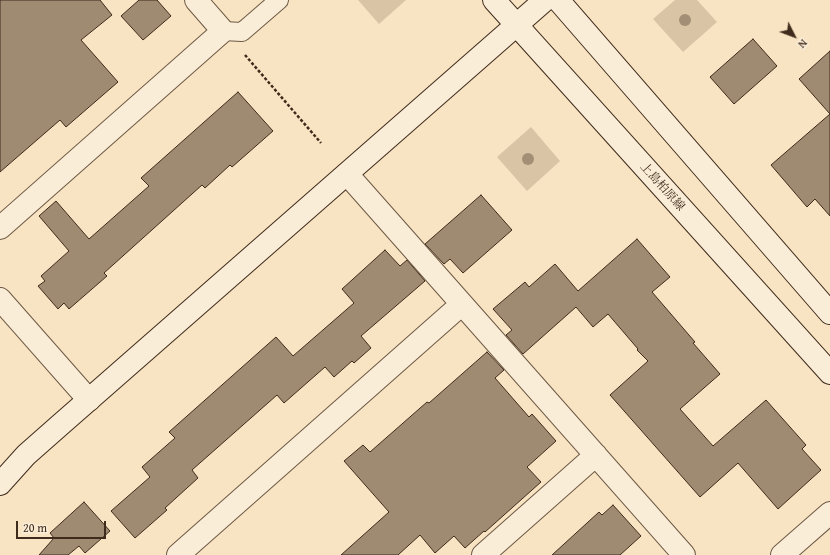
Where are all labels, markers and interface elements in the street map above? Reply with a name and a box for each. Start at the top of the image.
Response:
north arrow [774,16,814,56]
text: N [795,36,811,52]
street label: 上島柏原線 [637,160,687,214]
scale bar [18,513,108,539]
text: 20 m [23,519,47,536]

